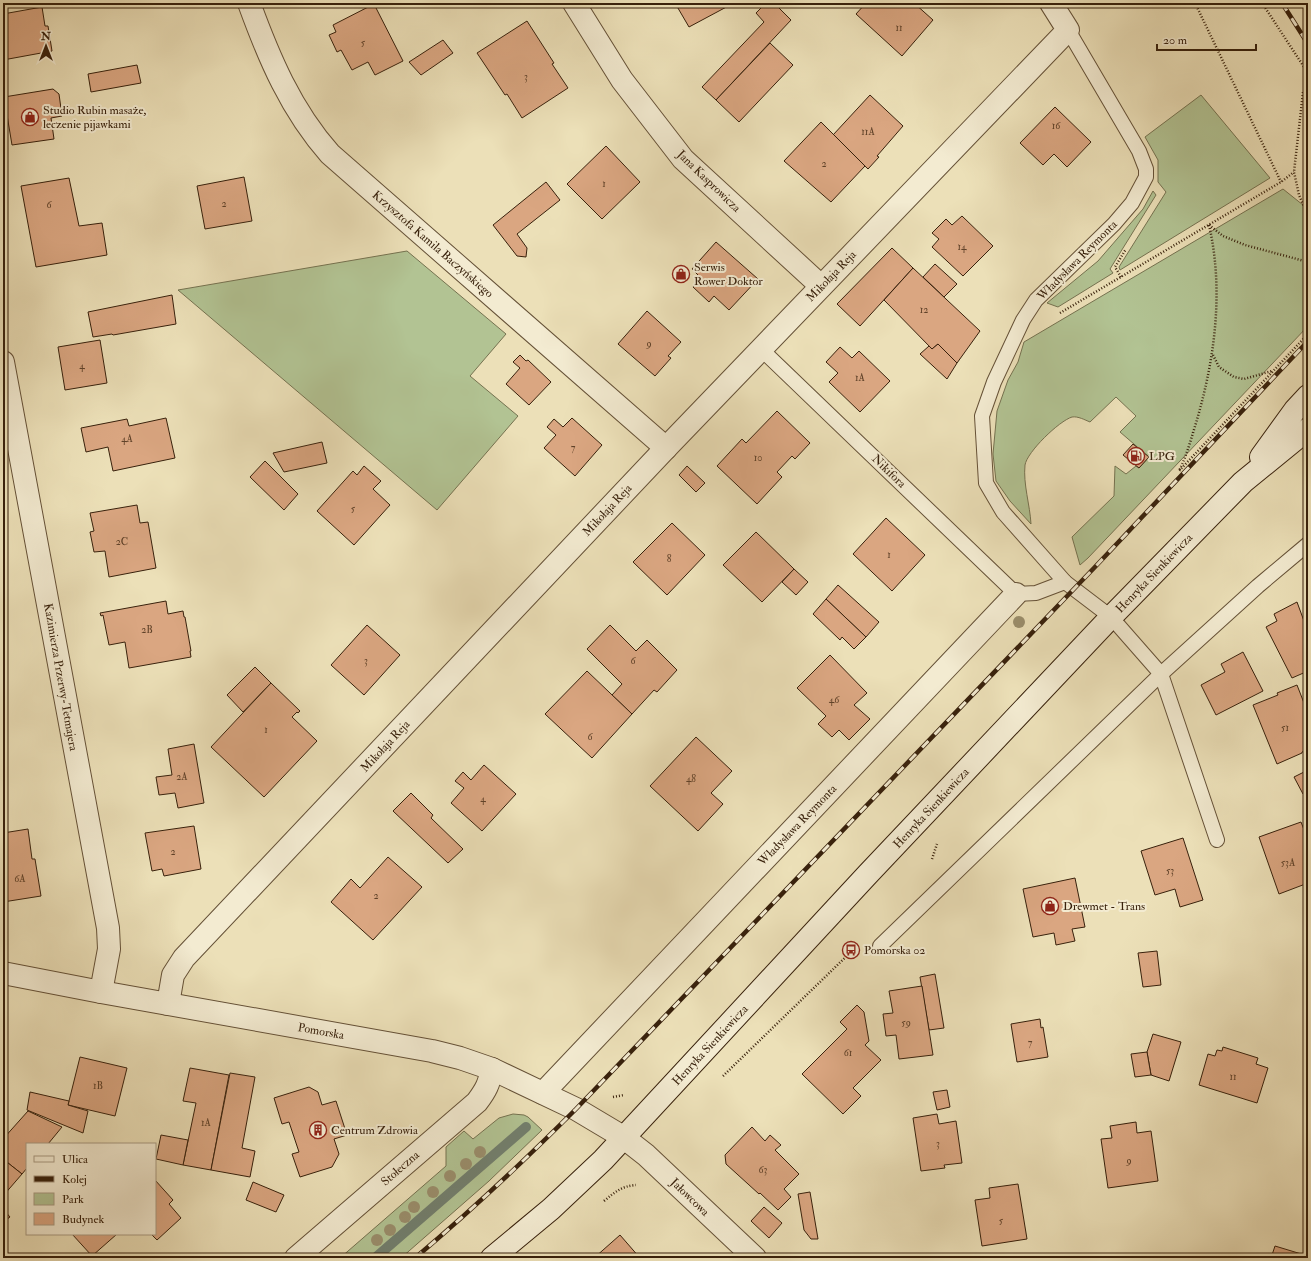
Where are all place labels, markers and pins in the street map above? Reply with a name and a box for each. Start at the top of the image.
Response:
place label: Studio Rubin masaże, leczenie pijawkami [43,103,147,132]
shop icon: Studio Rubin masaże, leczenie pijawkami [20,107,40,127]
place label: Serwis Rower Doktor [694,260,763,289]
shop icon: Serwis Rower Doktor [671,264,691,284]
fuel station icon: LPG [1126,446,1146,466]
place label: LPG [1149,449,1175,464]
shop icon: Drewmet - Trans [1040,896,1060,916]
place label: Drewmet - Trans [1063,899,1145,914]
bus stop icon: Pomorska 02 [841,940,861,960]
place label: Pomorska 02 [864,943,925,958]
building icon: Centrum Zdrowia [308,1120,328,1140]
place label: Centrum Zdrowia [331,1123,419,1138]

